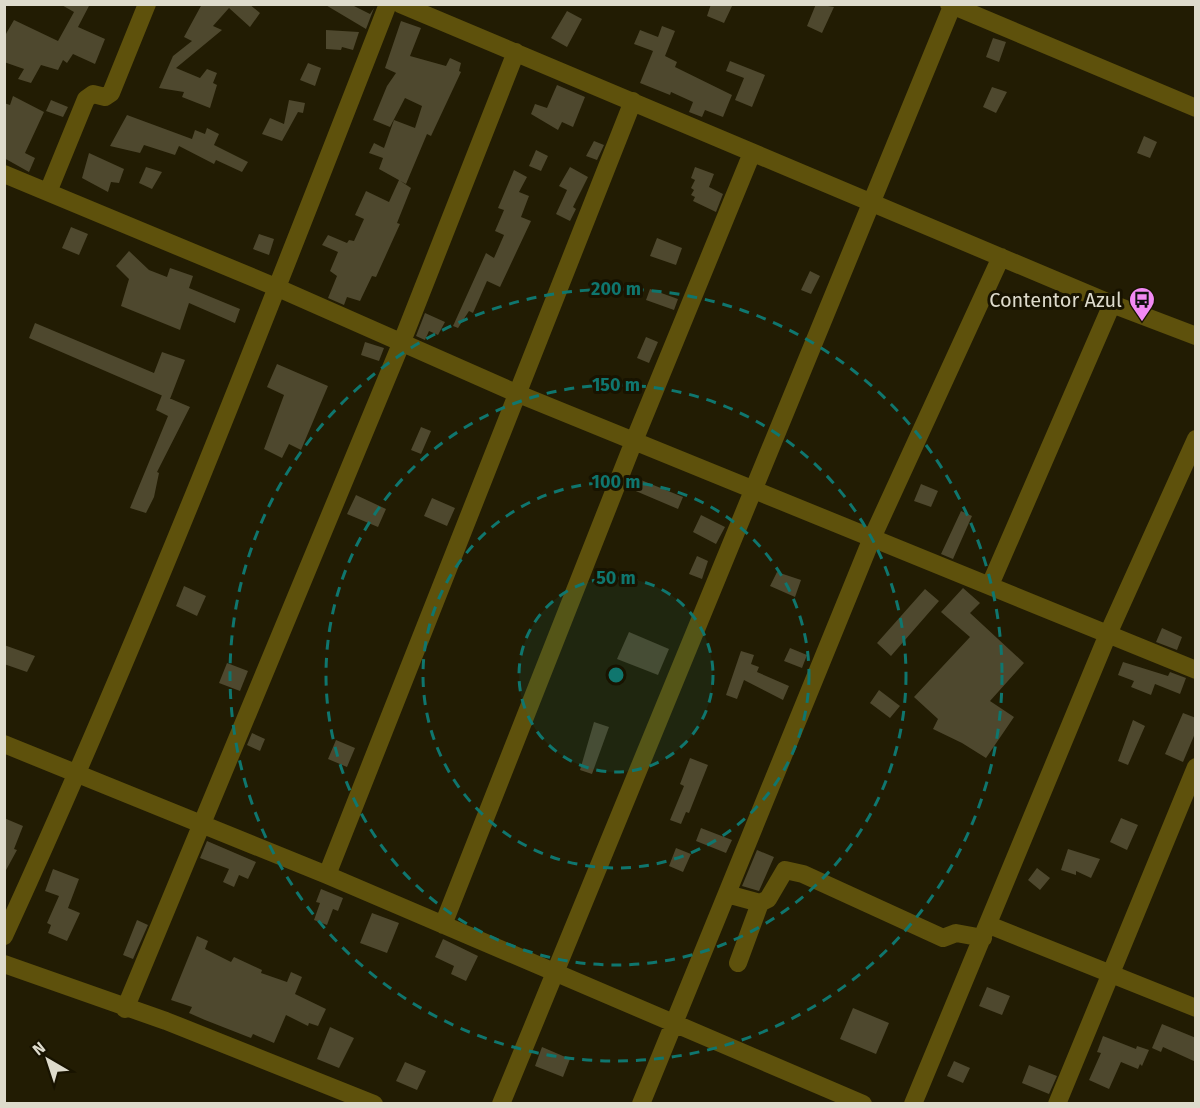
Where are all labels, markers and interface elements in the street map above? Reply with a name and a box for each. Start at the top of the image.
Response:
text: 200 m [591,278,641,300]
bus stop icon: Contentor Azul [1127,285,1157,323]
place label: Contentor Azul [989,288,1122,312]
text: 150 m [592,374,640,396]
text: 100 m [592,471,640,493]
text: 50 m [596,567,636,589]
centre of rings [606,665,626,685]
north arrow [18,1030,78,1090]
text: N [29,1038,49,1059]

